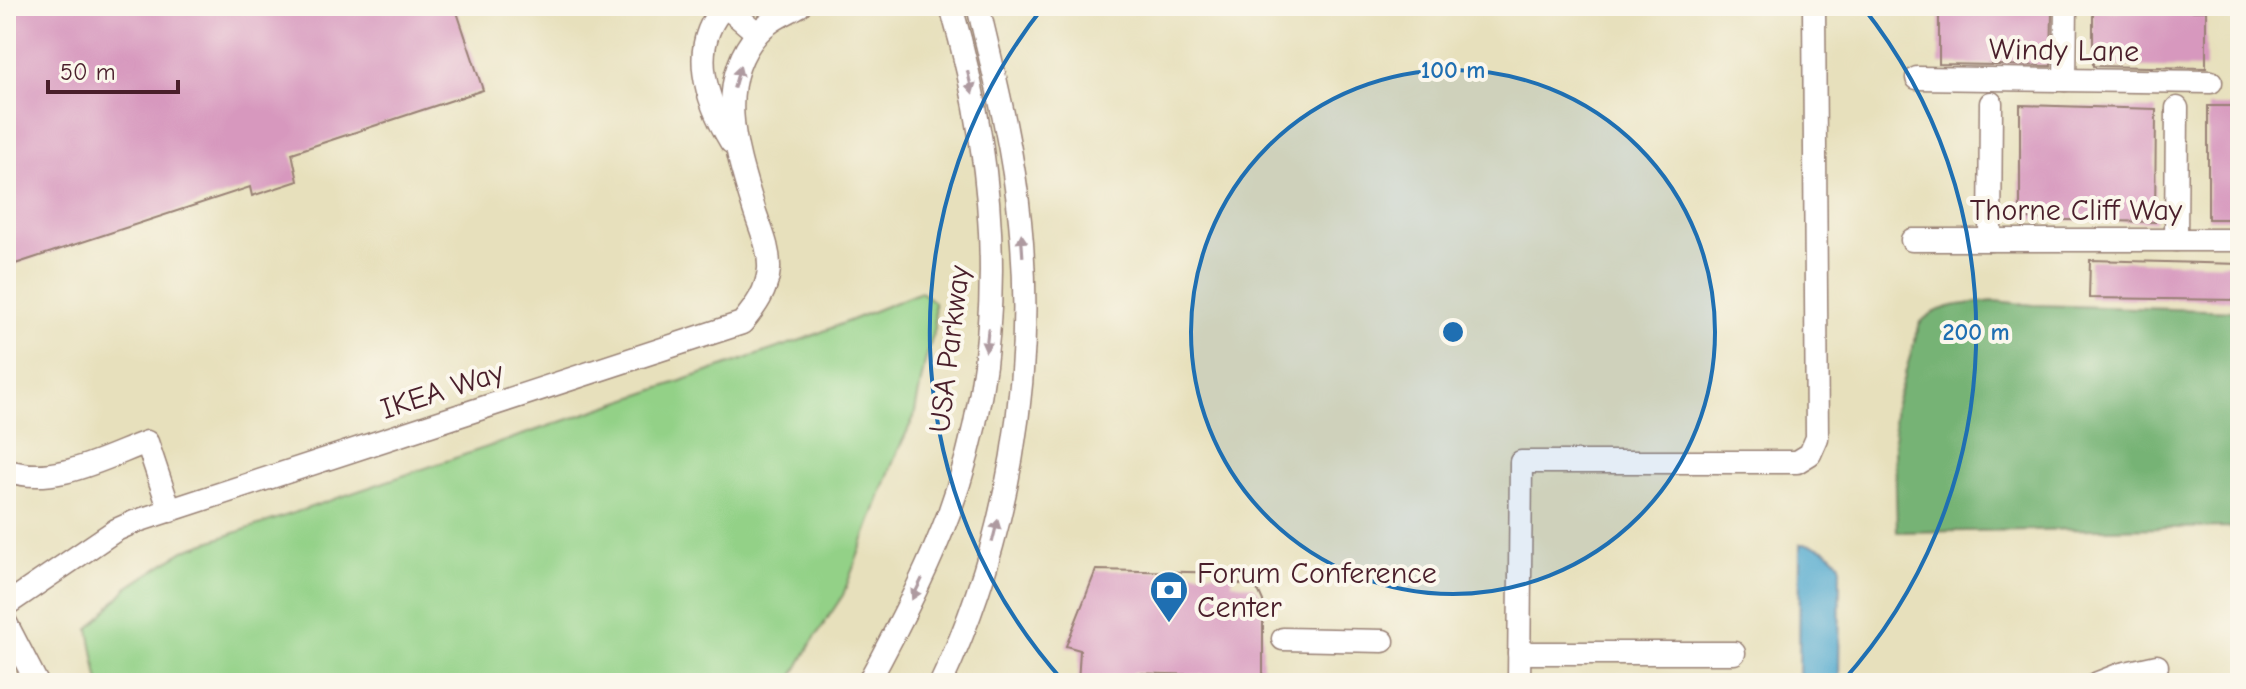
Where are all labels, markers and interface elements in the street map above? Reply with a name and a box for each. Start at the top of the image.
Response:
street label: Windy Lane [1989,32,2139,69]
scale bar [48,44,178,94]
text: 100 m [1421,56,1485,84]
text: 50 m [60,58,116,86]
one-way arrow [731,64,743,89]
one-way arrow [964,69,977,94]
street label: Thorne Cliff Way [1970,193,2183,228]
one-way arrow [1015,232,1028,257]
street label: USA Parkway [922,263,977,435]
centre of rings [1439,318,1467,346]
text: 200 m [1942,318,2010,346]
one-way arrow [980,328,993,353]
street label: IKEA Way [376,354,508,427]
one-way arrow [990,518,1002,543]
place label: Forum Conference Center [1197,556,1437,625]
bank icon: Forum Conference Center [1148,569,1190,624]
one-way arrow [910,577,924,600]

